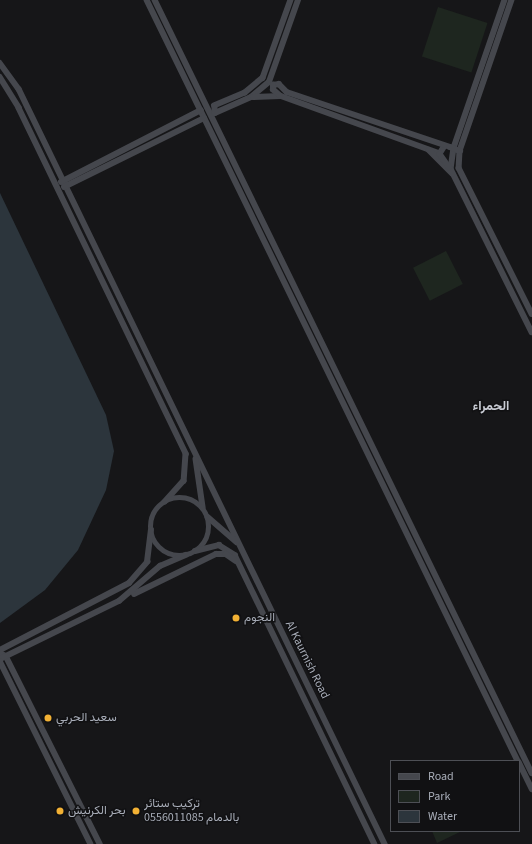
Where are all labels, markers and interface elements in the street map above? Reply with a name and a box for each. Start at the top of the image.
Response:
district label: الحمراء [473,398,509,414]
place label: النجوم [244,611,275,625]
marker: النجوم [231,613,241,623]
street label: Al Kaurnish Road [282,619,332,701]
place label: سعيد الحربي [56,711,117,725]
marker: سعيد الحربي [43,713,53,723]
legend [390,760,520,832]
text: Road [428,768,454,785]
text: Park [428,788,450,805]
place label: تركيب ستائر بالدمام 0556011085 [144,797,239,825]
place label: بحر الكرنيش [68,804,126,818]
marker: بحر الكرنيش [55,806,65,816]
marker: تركيب ستائر بالدمام 0556011085 [131,806,141,816]
text: Water [428,808,457,825]

